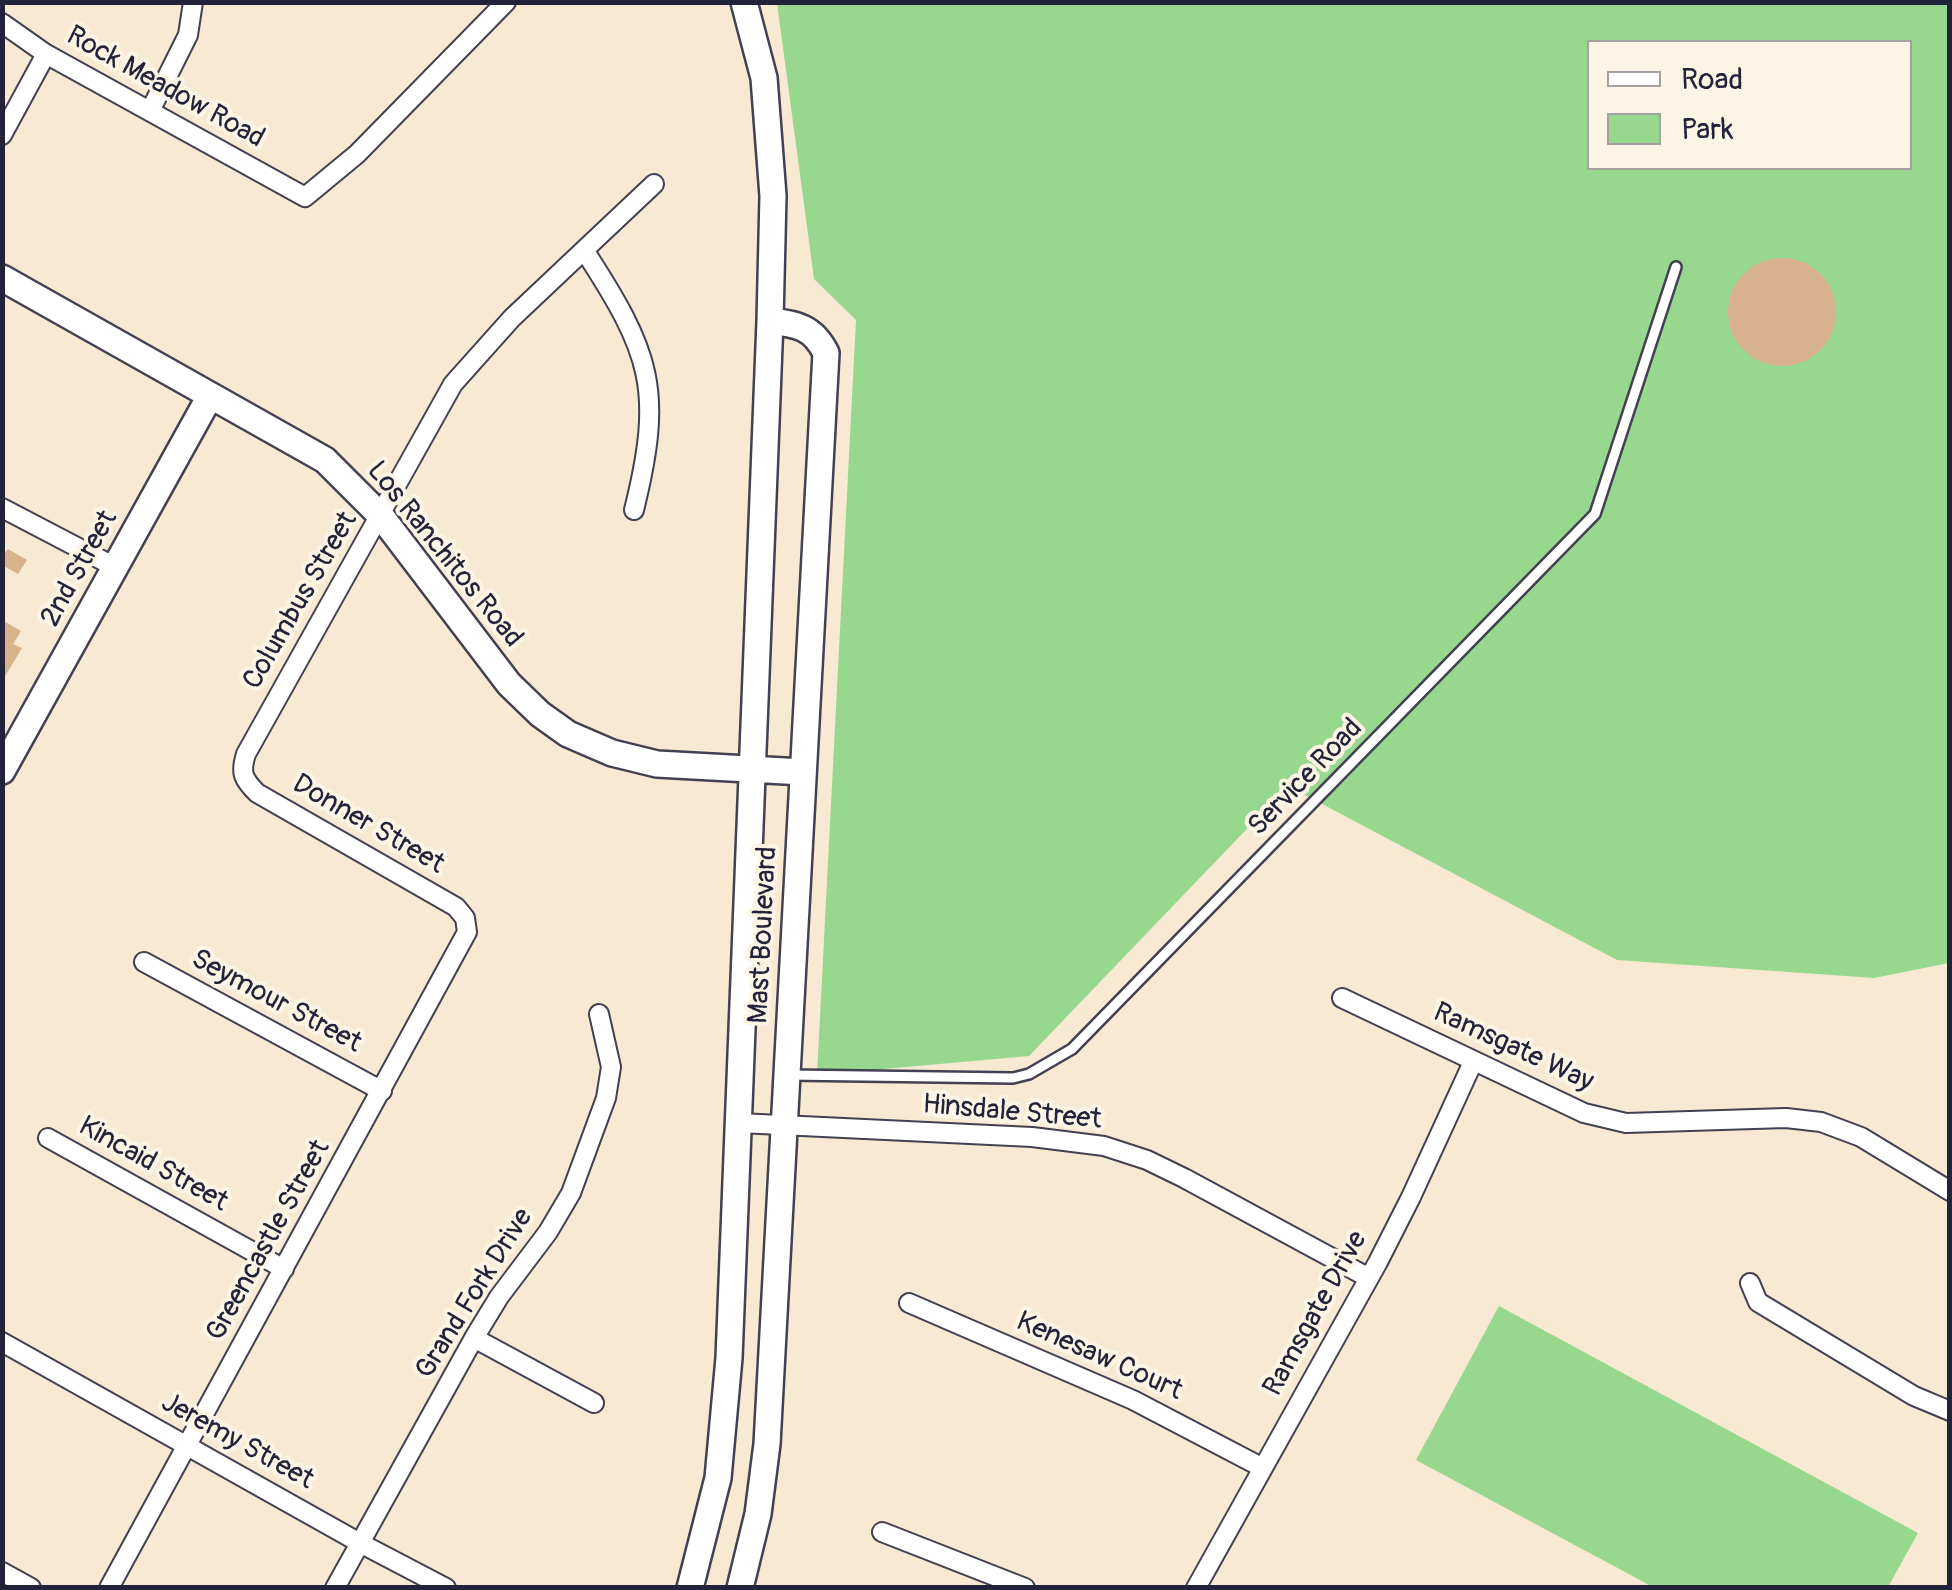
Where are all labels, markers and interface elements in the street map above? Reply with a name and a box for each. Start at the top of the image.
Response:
street label: Rock Meadow Road [60,20,270,156]
legend [1587,40,1912,170]
text: Road [1681,61,1743,98]
text: Park [1681,111,1734,148]
street label: Los Ranchitos Road [359,455,529,655]
street label: 2nd Street [34,505,126,633]
street label: Columbus Street [237,506,365,696]
street label: Service Road [1242,712,1370,844]
street label: Donner Street [286,768,450,882]
street label: Mast Boulevard [743,846,785,1024]
street label: Seymour Street [185,943,367,1061]
street label: Ramsgate Way [1428,996,1598,1100]
street label: Hinsdale Street [921,1088,1103,1138]
street label: Kincaid Street [73,1110,233,1220]
street label: Greencastle Street [200,1135,338,1347]
street label: Grand Fork Drive [409,1203,541,1385]
street label: Ramsgate Drive [1257,1226,1375,1402]
street label: Kenesaw Court [1011,1305,1187,1409]
street label: Jeremy Street [155,1386,319,1498]

